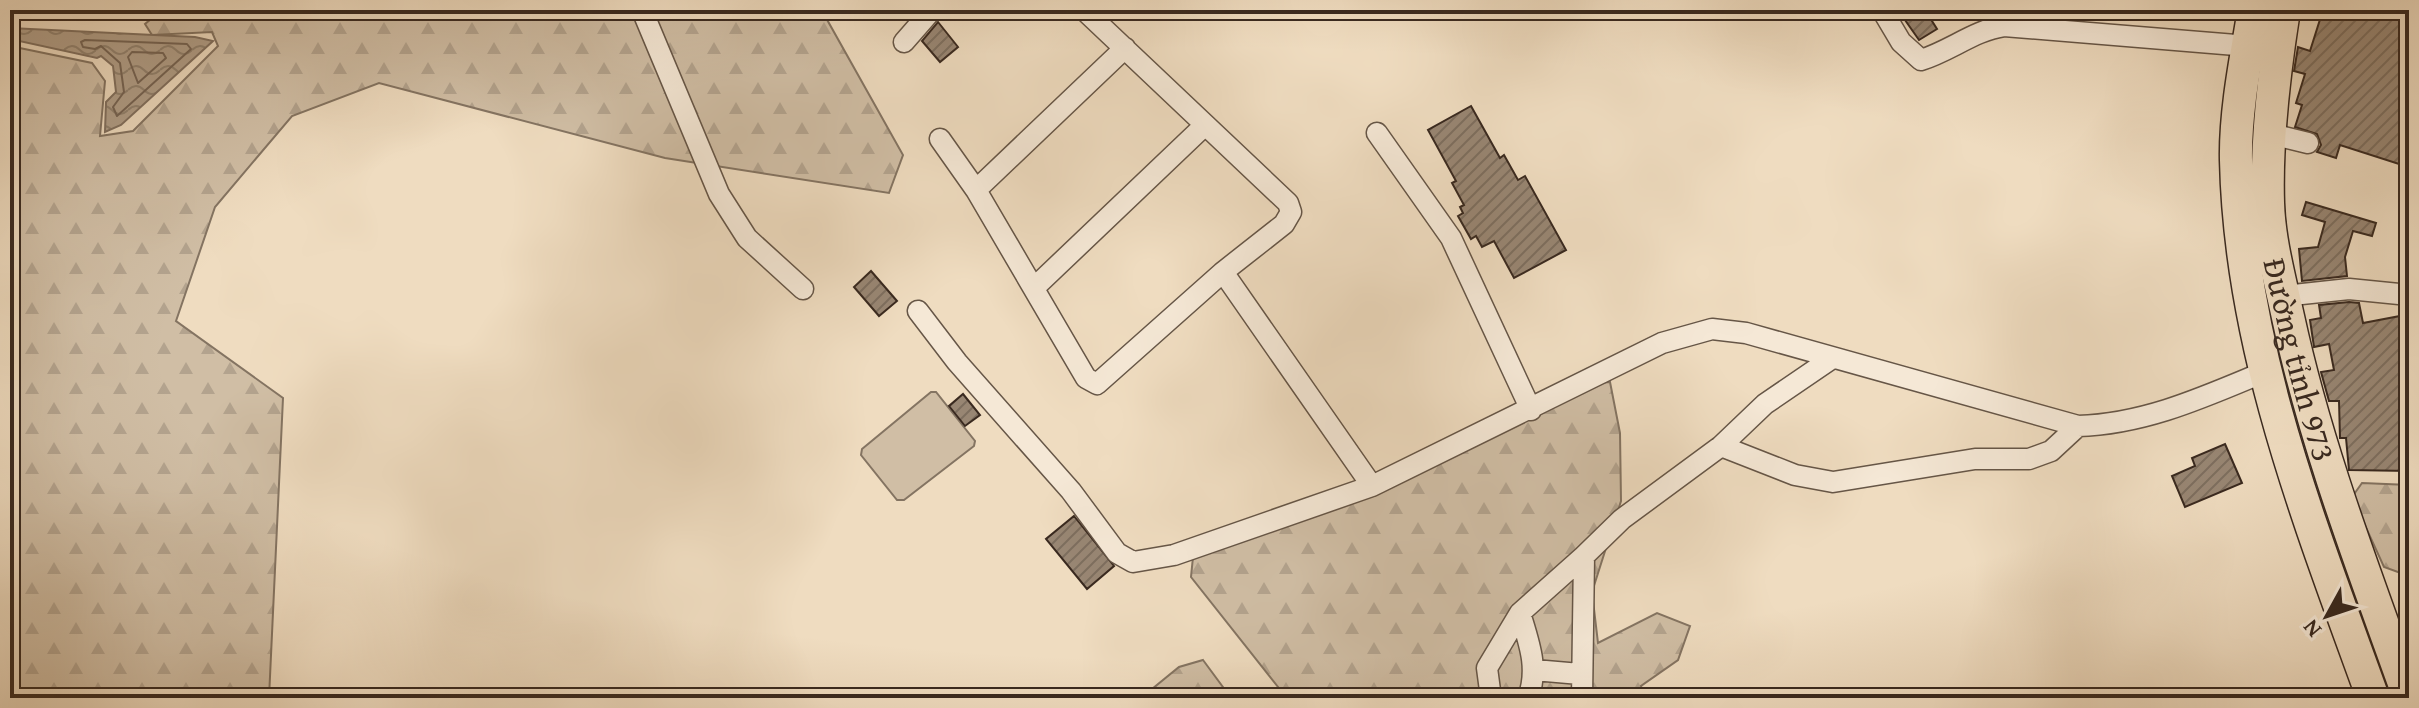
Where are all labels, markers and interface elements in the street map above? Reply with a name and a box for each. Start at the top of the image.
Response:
street label: Đường tỉnh 973 [2252,254,2349,467]
north arrow [2287,576,2367,656]
text: N [2295,613,2329,645]

